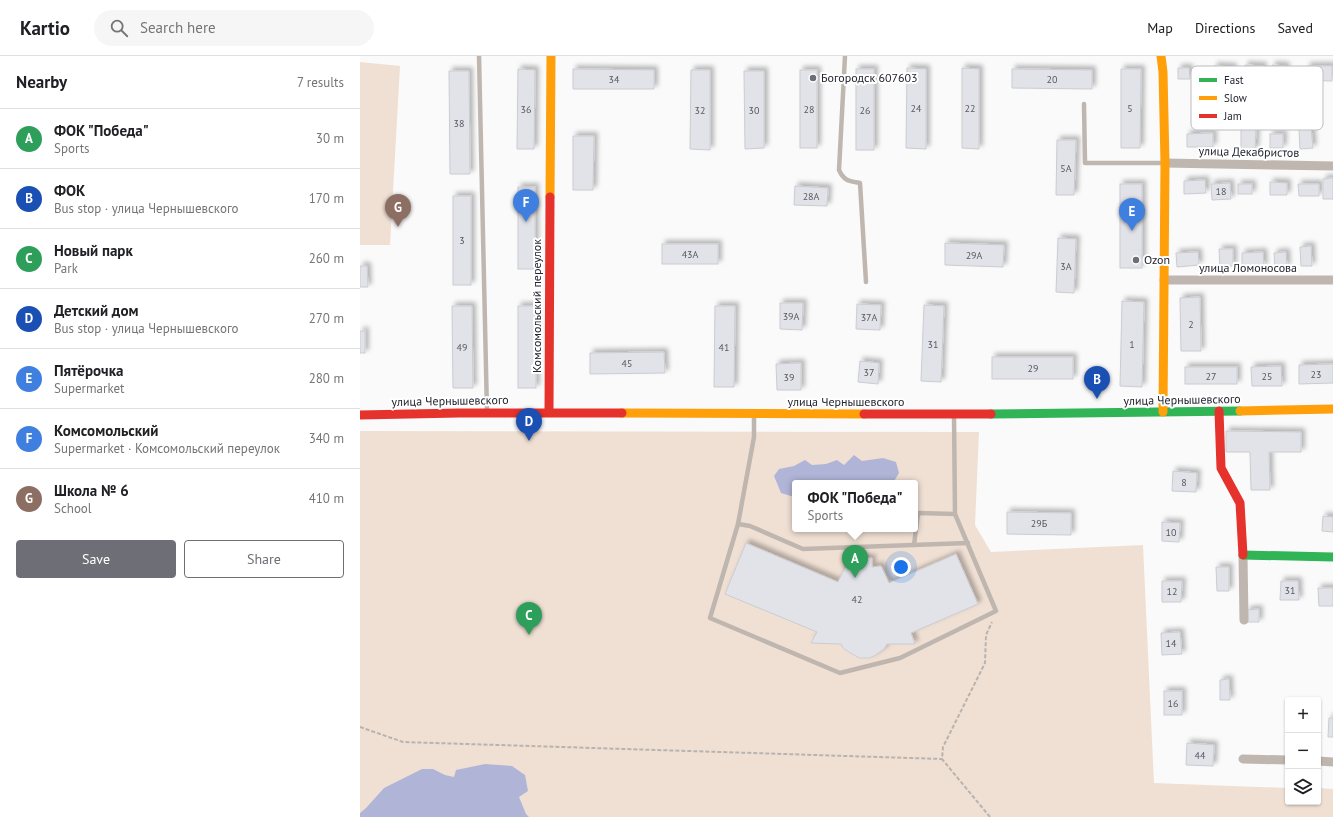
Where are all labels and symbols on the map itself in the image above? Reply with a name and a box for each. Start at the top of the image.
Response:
legend [1191,66,1323,130]
place label: Богородск 607603 [821,70,918,85]
house number: 34 [609,73,620,86]
marker: Богородск 607603 [808,73,818,83]
house number: 20 [1047,73,1058,86]
text: Fast [1224,73,1244,87]
text: Slow [1224,91,1247,105]
house number: 24 [911,102,922,115]
house number: 22 [965,102,975,115]
house number: 5 [1127,102,1133,115]
house number: 36 [521,103,531,116]
house number: 28 [804,103,814,116]
house number: 32 [695,104,705,117]
house number: 30 [749,104,760,117]
house number: 26 [860,104,870,117]
text: Jam [1223,109,1242,123]
house number: 38 [454,117,464,130]
street label: улица Декабристов [1199,143,1299,160]
house number: 5А [1060,162,1072,175]
house number: 18 [1216,185,1226,198]
pin: F [513,189,539,222]
house number: 28А [803,190,820,203]
pin: G [385,194,411,227]
pin: E [1119,198,1145,231]
house number: 3 [459,234,465,247]
street label: Комсомольский переулок [529,239,544,373]
house number: 43А [682,248,699,261]
house number: 29А [966,249,983,262]
place label: Ozon [1144,252,1170,267]
marker: Ozon [1131,255,1141,265]
house number: 3А [1060,260,1072,273]
street label: улица Ломоносова [1199,260,1297,275]
house number: 39А [783,310,800,323]
house number: 37А [861,311,878,324]
house number: 2 [1188,318,1194,331]
house number: 31 [928,338,938,351]
house number: 1 [1129,338,1135,351]
house number: 49 [457,341,467,354]
house number: 41 [719,341,729,354]
house number: 45 [622,357,632,370]
house number: 29 [1028,362,1038,375]
house number: 37 [864,366,874,379]
pin: B [1084,366,1110,399]
house number: 23 [1311,368,1321,381]
house number: 27 [1206,370,1216,383]
house number: 25 [1262,370,1272,383]
house number: 39 [784,371,794,384]
street label: улица Чернышевского [1123,391,1241,408]
street label: улица Чернышевского [391,392,509,409]
street label: улица Чернышевского [787,394,905,409]
pin: D [516,408,542,441]
house number: 8 [1181,476,1187,489]
house number: 29Б [1031,517,1048,530]
house number: 10 [1166,526,1177,539]
pin: A [842,545,868,578]
your location [891,557,911,577]
house number: 31 [1285,584,1295,597]
house number: 12 [1167,585,1177,598]
house number: 42 [852,593,862,606]
pin: C [516,602,542,635]
house number: 14 [1166,637,1177,650]
house number: 16 [1168,697,1178,710]
house number: 44 [1195,749,1206,762]

